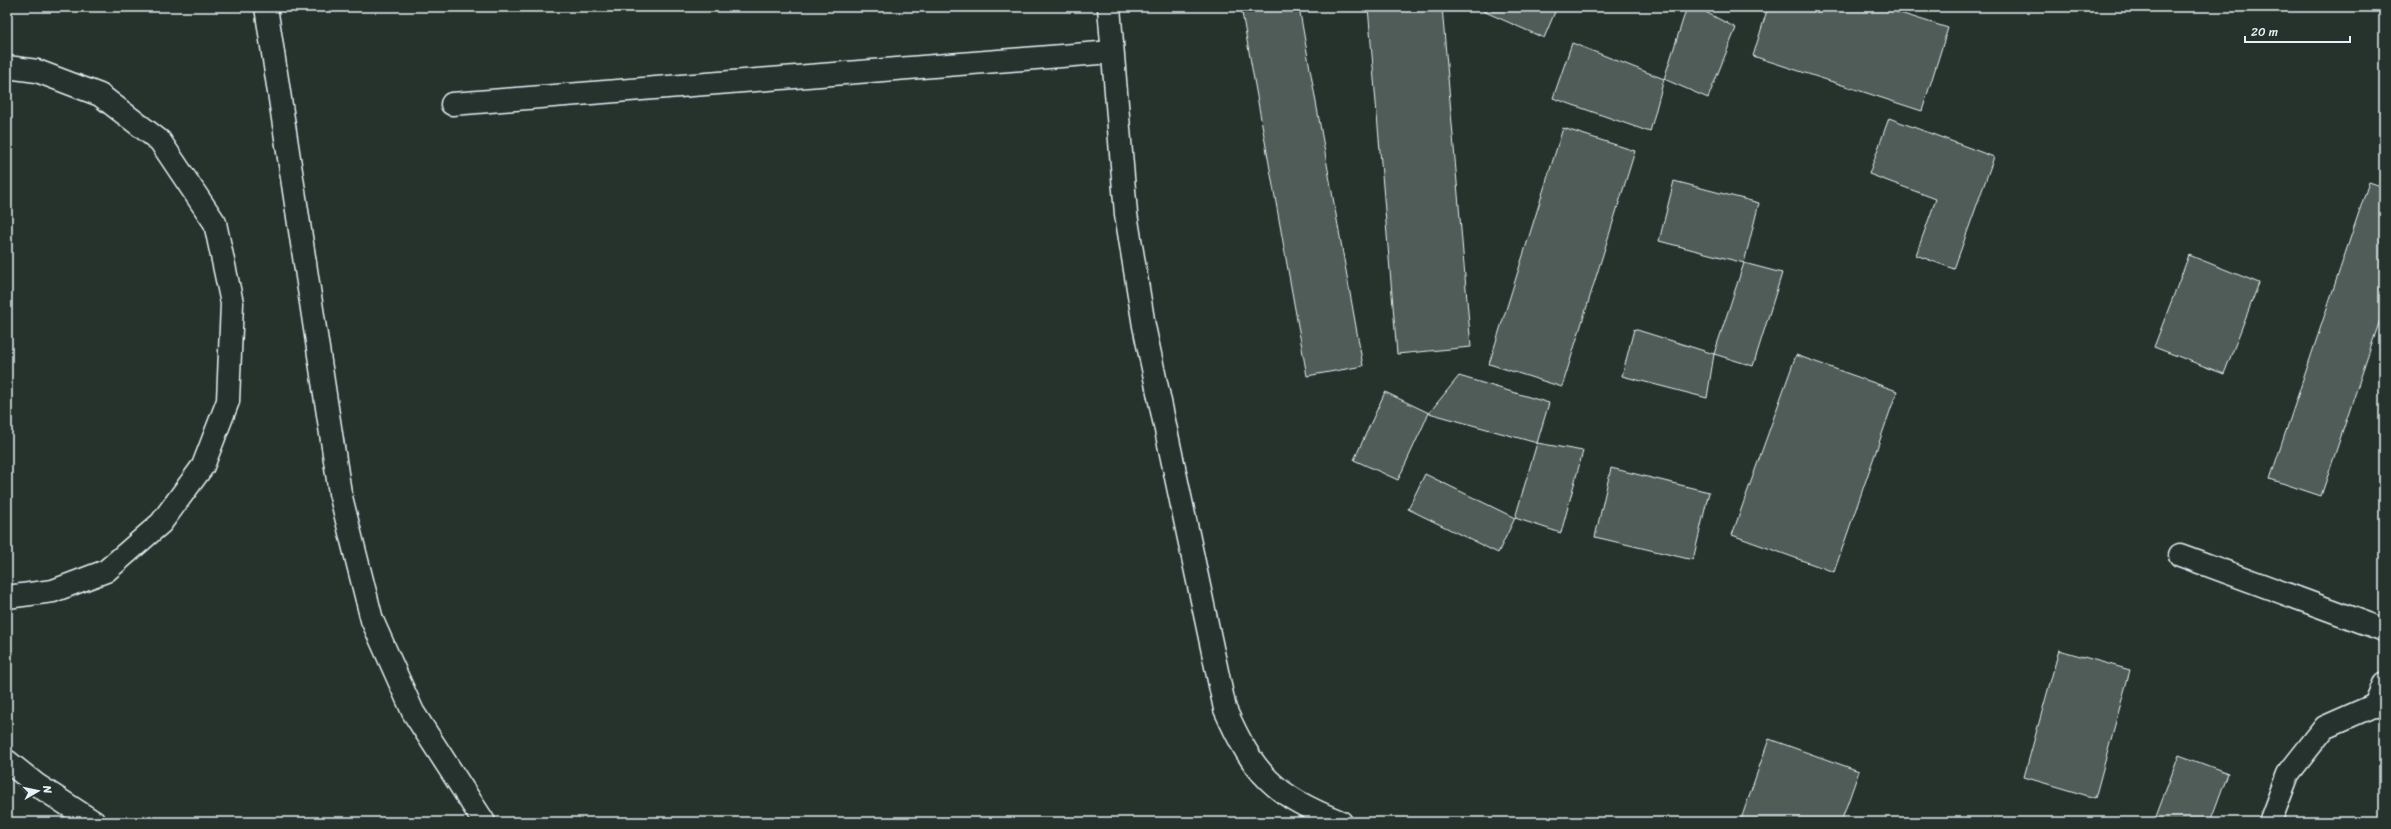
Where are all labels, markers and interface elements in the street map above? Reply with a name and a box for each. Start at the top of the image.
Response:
scale bar [2245,18,2350,44]
text: 20 m [2251,21,2278,43]
north arrow [18,771,58,811]
text: N [37,783,57,795]

